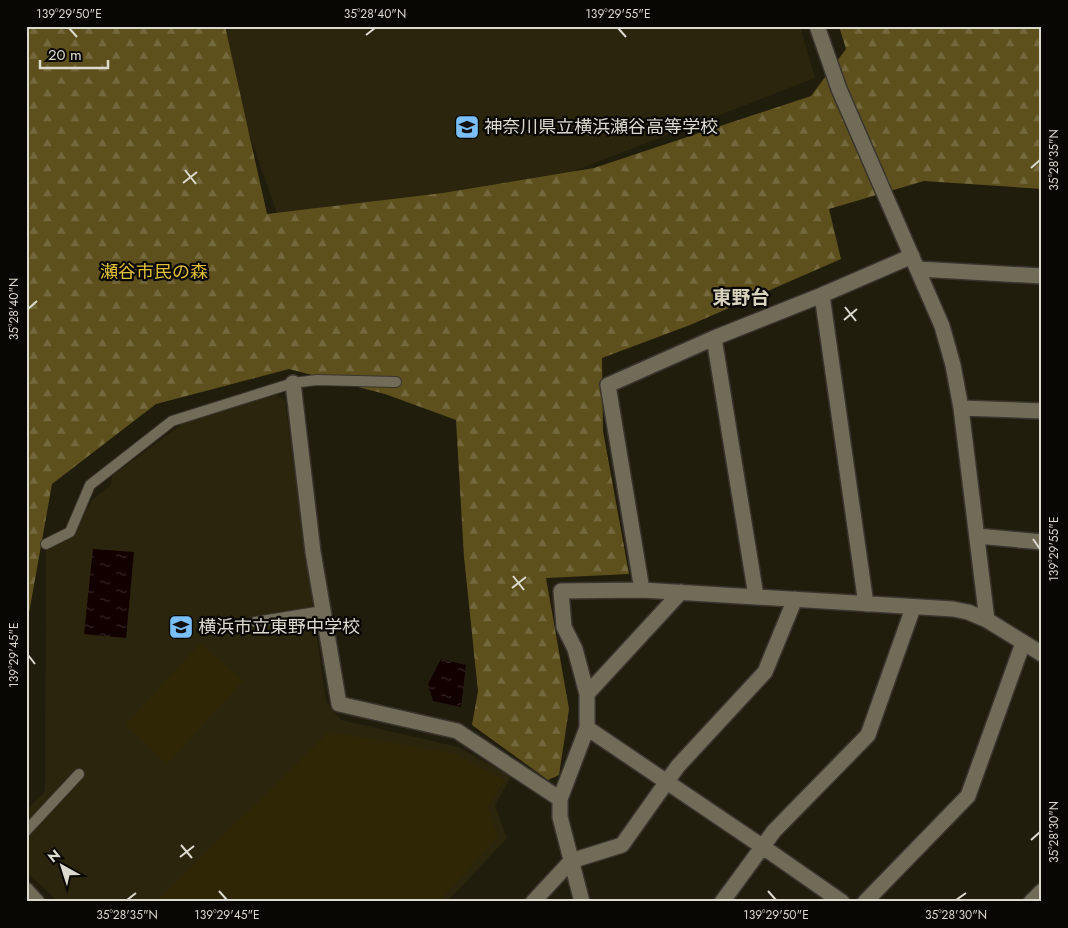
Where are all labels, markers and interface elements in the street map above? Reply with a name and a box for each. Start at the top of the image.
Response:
text: 139°29'50"E [36,5,102,23]
text: 35°28'40"N [344,5,406,23]
text: 139°29'55"E [585,5,651,23]
scale bar [40,38,108,70]
text: 20 m [48,44,82,66]
school or university icon: 神奈川県立横浜瀬谷高等学校 [454,114,480,140]
place label: 神奈川県立横浜瀬谷高等学校 [484,114,718,140]
text: 35°28'35"N [1045,129,1063,191]
park label: 瀬谷市民の森 [100,259,208,285]
text: 35°28'40"N [5,278,23,340]
district label: 東野台 [712,284,770,311]
text: 139°29'55"E [1045,516,1063,582]
school or university icon: 横浜市立東野中学校 [168,614,194,640]
place label: 横浜市立東野中学校 [198,614,360,640]
text: 139°29'45"E [5,622,23,688]
text: 35°28'30"N [1045,801,1063,863]
north arrow [38,840,88,890]
text: N [43,845,64,867]
text: 35°28'35"N [96,906,158,924]
text: 139°29'45"E [194,906,260,924]
text: 139°29'50"E [743,906,809,924]
text: 35°28'30"N [925,906,987,924]

